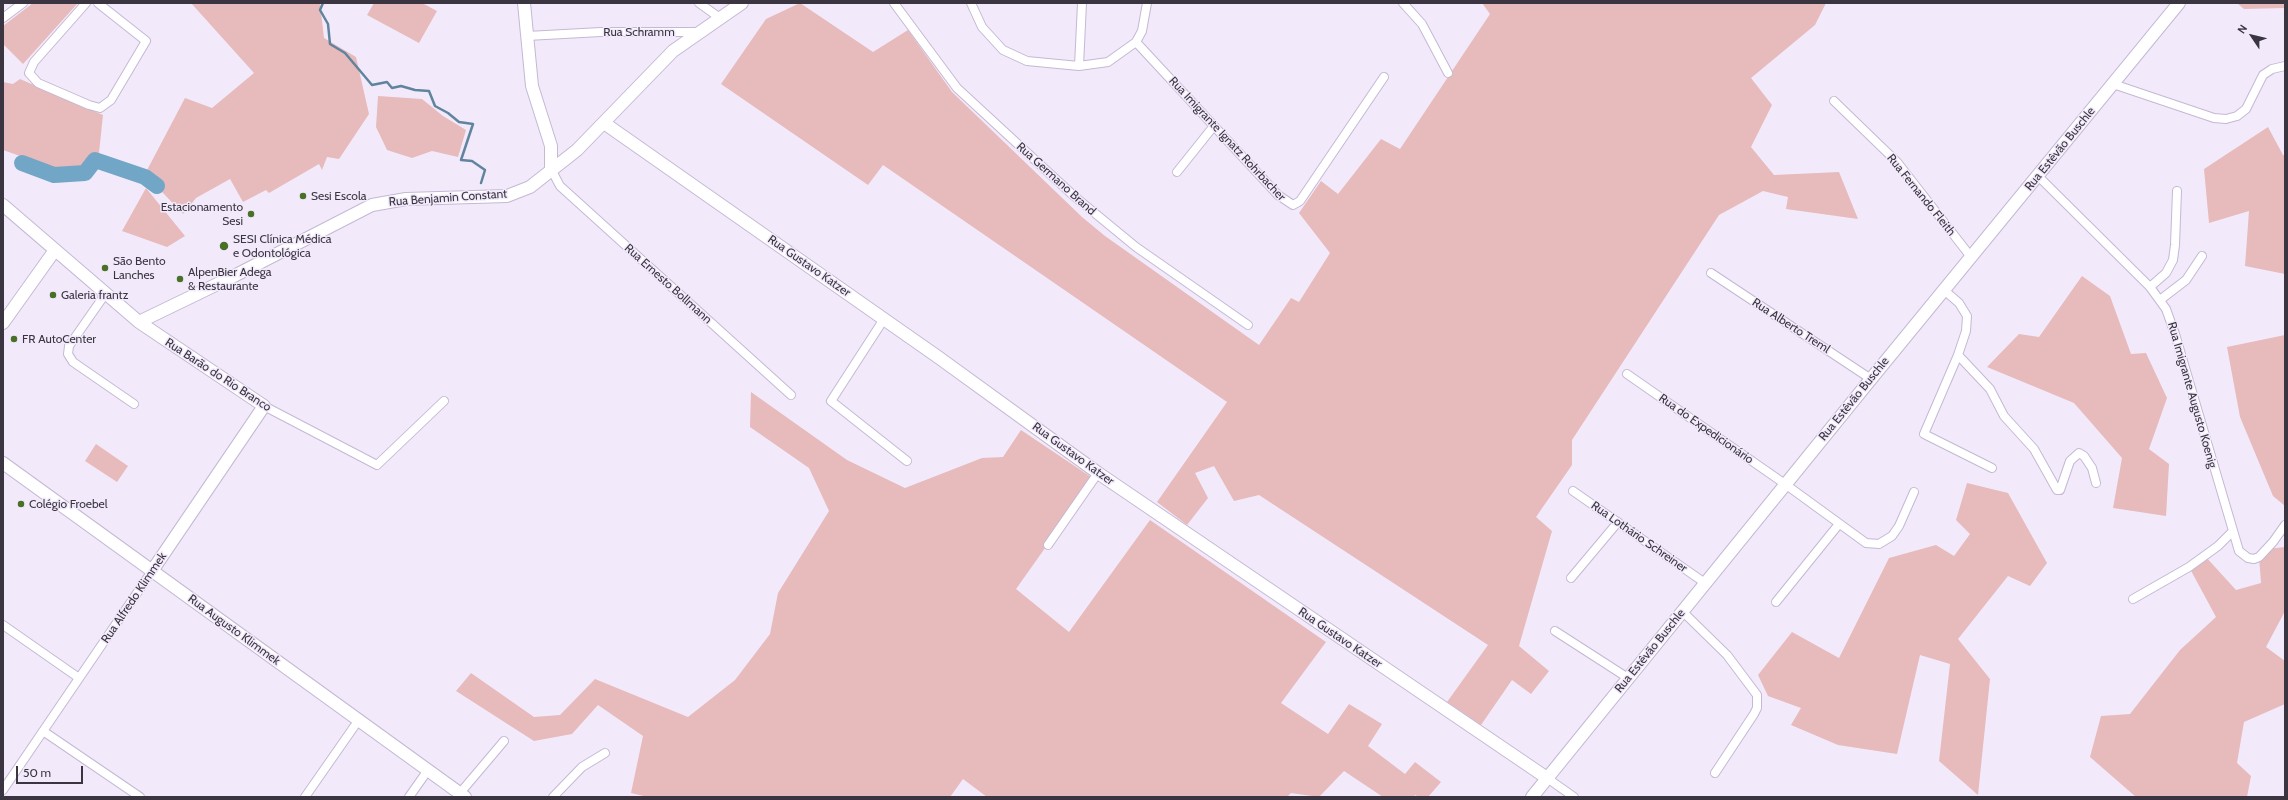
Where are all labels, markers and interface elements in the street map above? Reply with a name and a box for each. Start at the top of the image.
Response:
north arrow [2232,16,2272,56]
text: N [2234,22,2250,36]
street label: Rua Schramm [603,25,675,39]
street label: Rua Imigrante Ignatz Rohrbacher [1166,74,1288,204]
street label: Rua Estêvão Buschle [2022,104,2098,194]
street label: Rua Germano Brand [1013,140,1099,218]
street label: Rua Fernando Fleith [1884,151,1958,239]
street label: Rua Benjamin Constant [388,187,508,209]
place label: Sesi Escola [311,189,366,203]
marker: Sesi Escola [298,191,308,201]
place label: Estacionamento Sesi [161,200,243,228]
marker: Estacionamento Sesi [246,209,256,219]
place label: SESI Clínica Médica e Odontológica [233,232,332,260]
street label: Rua Gustavo Katzer [765,232,853,300]
marker: SESI Clínica Médica e Odontológica [218,240,230,252]
street label: Rua Ernesto Bollmann [621,241,715,327]
place label: São Bento Lanches [113,254,166,282]
marker: São Bento Lanches [100,263,110,273]
place label: AlpenBier Adega & Restaurante [188,265,272,293]
marker: AlpenBier Adega & Restaurante [175,274,185,284]
place label: Galeria frantz [61,288,128,302]
marker: Galeria frantz [48,290,58,300]
street label: Rua Alberto Treml [1749,295,1833,357]
street label: Rua Imigrante Augusto Koenig [2164,320,2220,470]
place label: FR AutoCenter [22,332,96,346]
marker: FR AutoCenter [9,334,19,344]
street label: Rua Barão do Rio Branco [162,335,274,415]
street label: Rua Estêvão Buschle [1816,354,1892,444]
street label: Rua do Expedicionário [1656,391,1756,467]
street label: Rua Gustavo Katzer [1029,419,1117,489]
place label: Colégio Froebel [29,497,108,511]
street label: Rua Lothário Schreiner [1588,498,1690,576]
marker: Colégio Froebel [16,499,26,509]
street label: Rua Alfredo Klimmek [98,550,170,646]
street label: Rua Augusto Klimmek [185,592,283,668]
street label: Rua Gustavo Katzer [1295,605,1385,671]
street label: Rua Estêvão Buschle [1612,606,1688,696]
scale bar [18,758,85,784]
text: 50 m [23,765,51,780]

